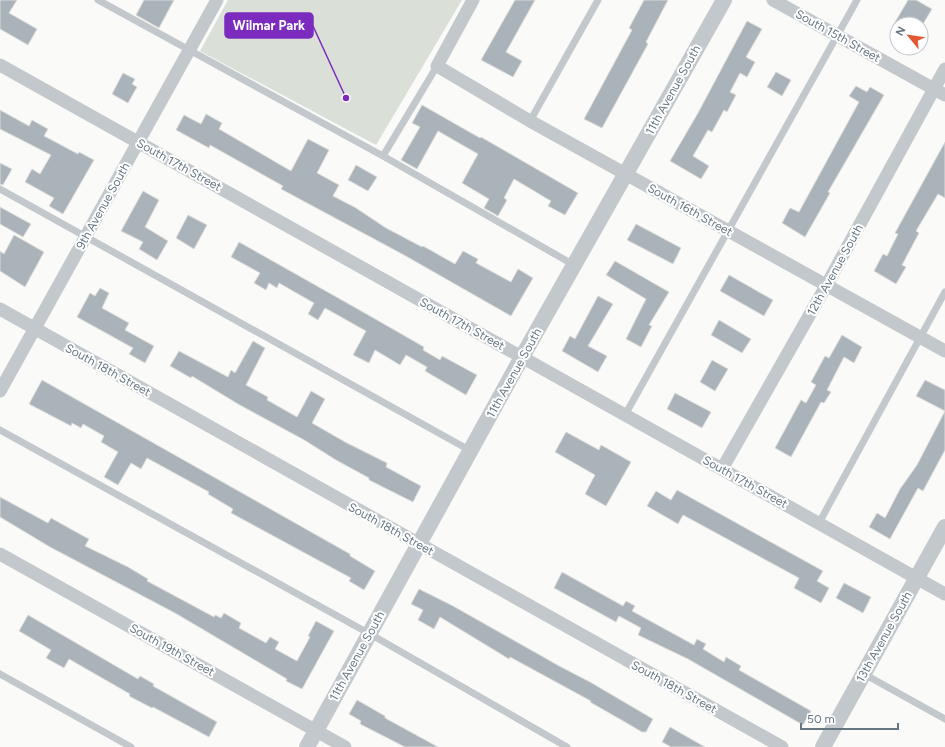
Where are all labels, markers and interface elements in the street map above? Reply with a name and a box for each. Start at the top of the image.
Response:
street label: South 15th Street [793,7,883,65]
callout: Wilmar Park [225,13,313,38]
north arrow [889,16,929,56]
text: Wilmar Park [233,18,305,33]
text: N [893,25,908,38]
street label: 11th Avenue South [643,43,703,137]
street label: South 17th Street [134,136,224,194]
street label: 9th Avenue South [73,160,133,252]
street label: South 16th Street [645,181,735,239]
street label: 12th Avenue South [804,222,866,318]
street label: South 17th Street [417,295,507,353]
street label: 11th Avenue South [484,326,544,420]
street label: South 18th Street [63,341,153,399]
street label: South 17th Street [700,453,790,511]
street label: South 18th Street [346,500,436,558]
street label: 13th Avenue South [853,589,915,685]
street label: 11th Avenue South [327,609,387,703]
street label: South 19th Street [127,621,217,679]
street label: South 18th Street [629,658,719,716]
scale bar [801,705,898,731]
text: 50 m [807,712,835,726]

